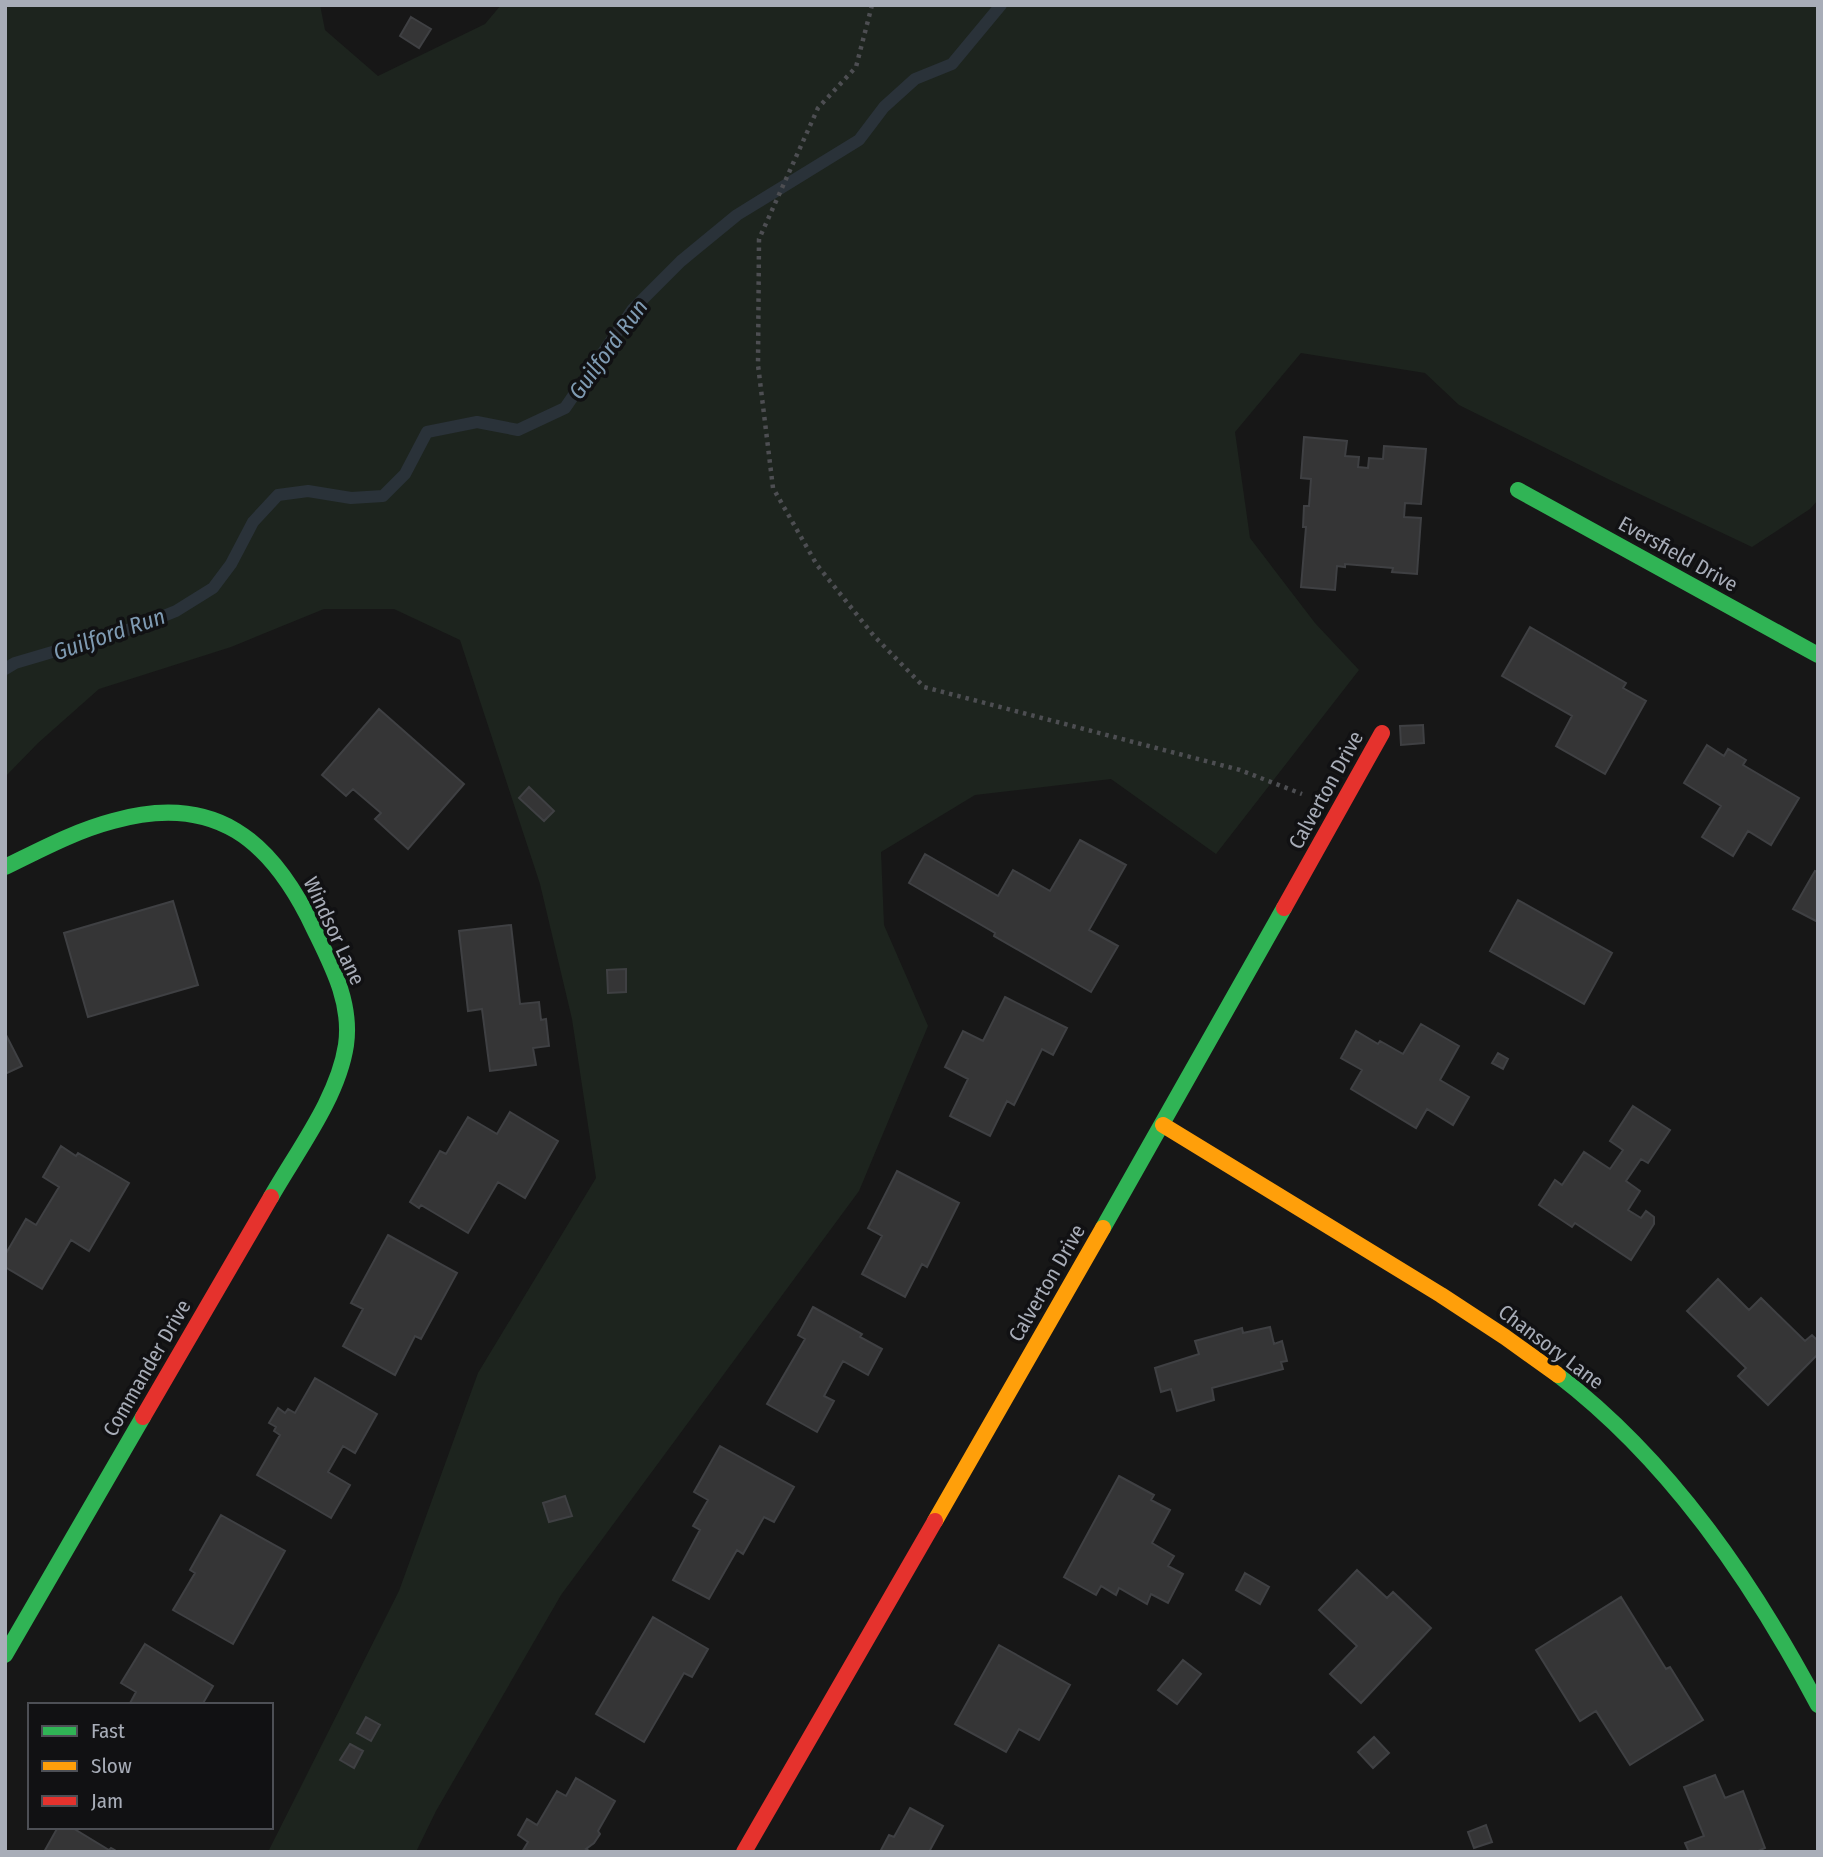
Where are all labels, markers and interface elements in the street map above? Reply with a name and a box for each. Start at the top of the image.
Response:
water label: Guilford Run [562,294,654,404]
street label: Eversfield Drive [1614,511,1742,597]
water label: Guilford Run [49,602,169,666]
street label: Calverton Drive [1283,726,1369,854]
street label: Windsor Lane [298,873,370,989]
street label: Calverton Drive [1003,1220,1091,1346]
street label: Commander Drive [97,1295,197,1441]
street label: Chansory Lane [1493,1299,1609,1395]
legend [28,1703,273,1829]
text: Fast [91,1718,125,1744]
text: Slow [91,1753,132,1779]
text: Jam [91,1788,123,1814]

